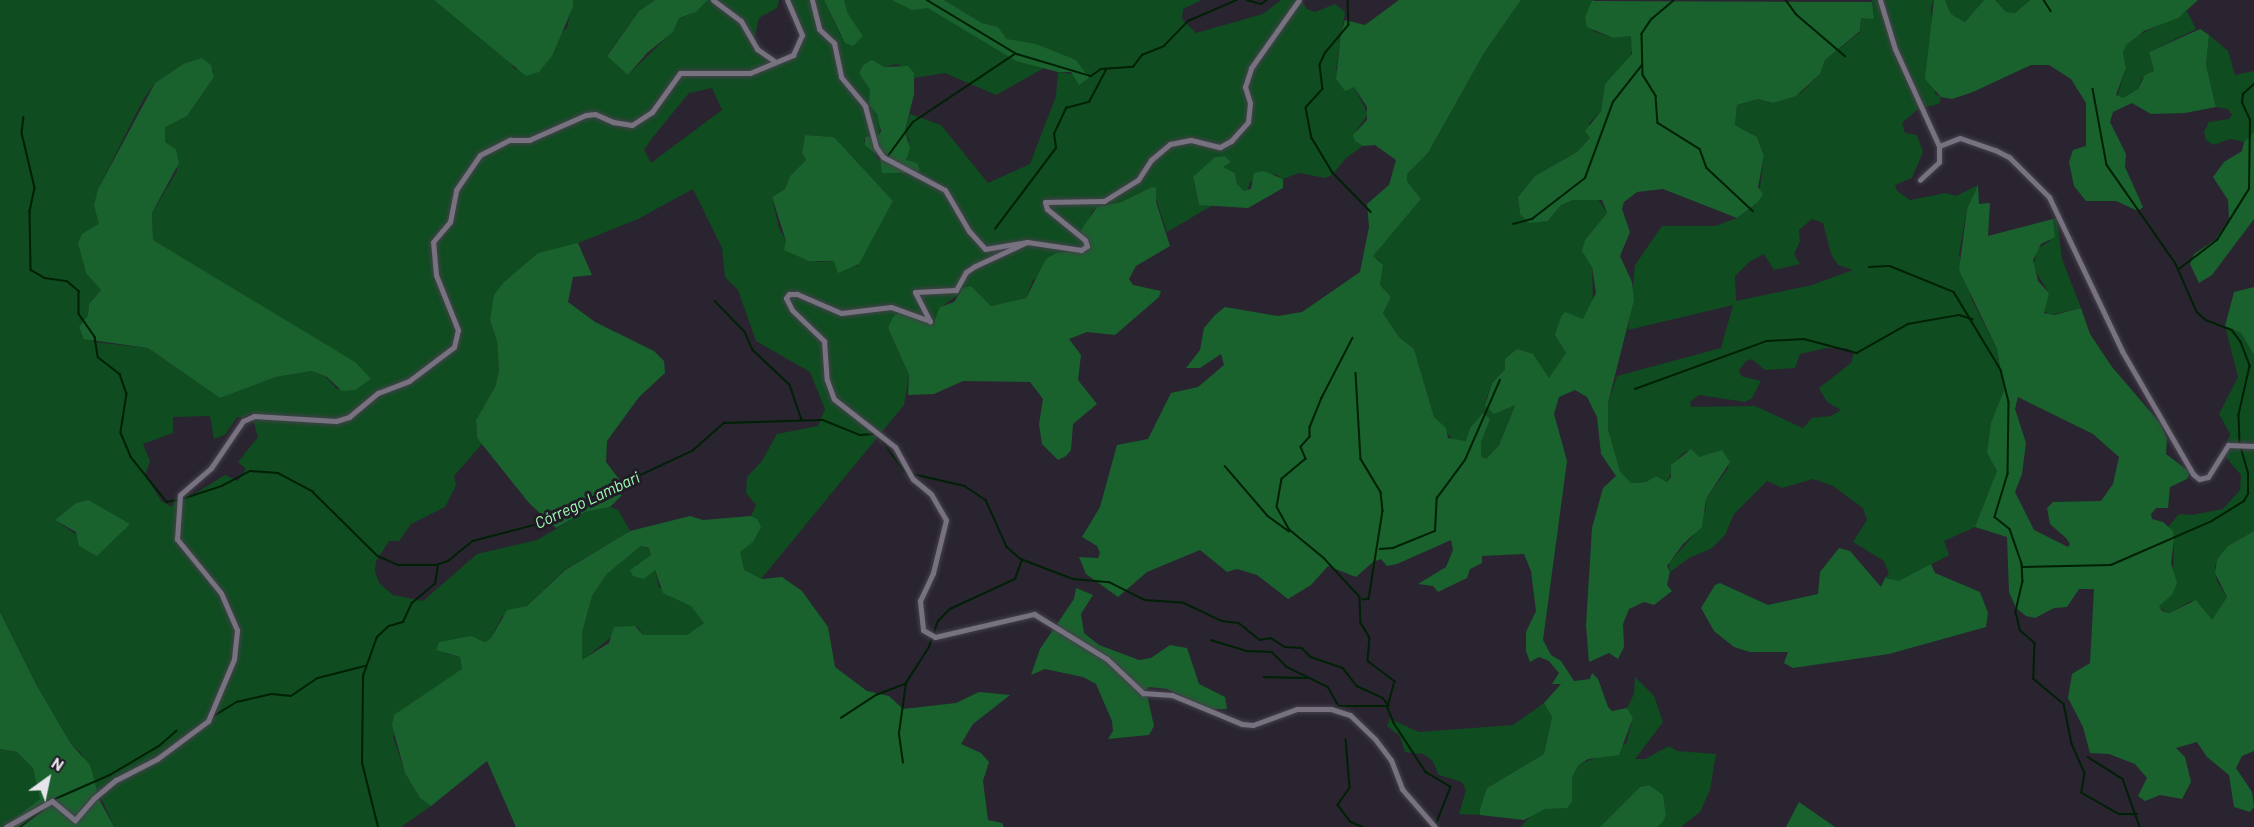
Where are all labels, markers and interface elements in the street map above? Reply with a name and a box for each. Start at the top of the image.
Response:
water label: Córrego Lambari [531,467,643,533]
north arrow [18,749,78,809]
text: N [48,753,68,774]

